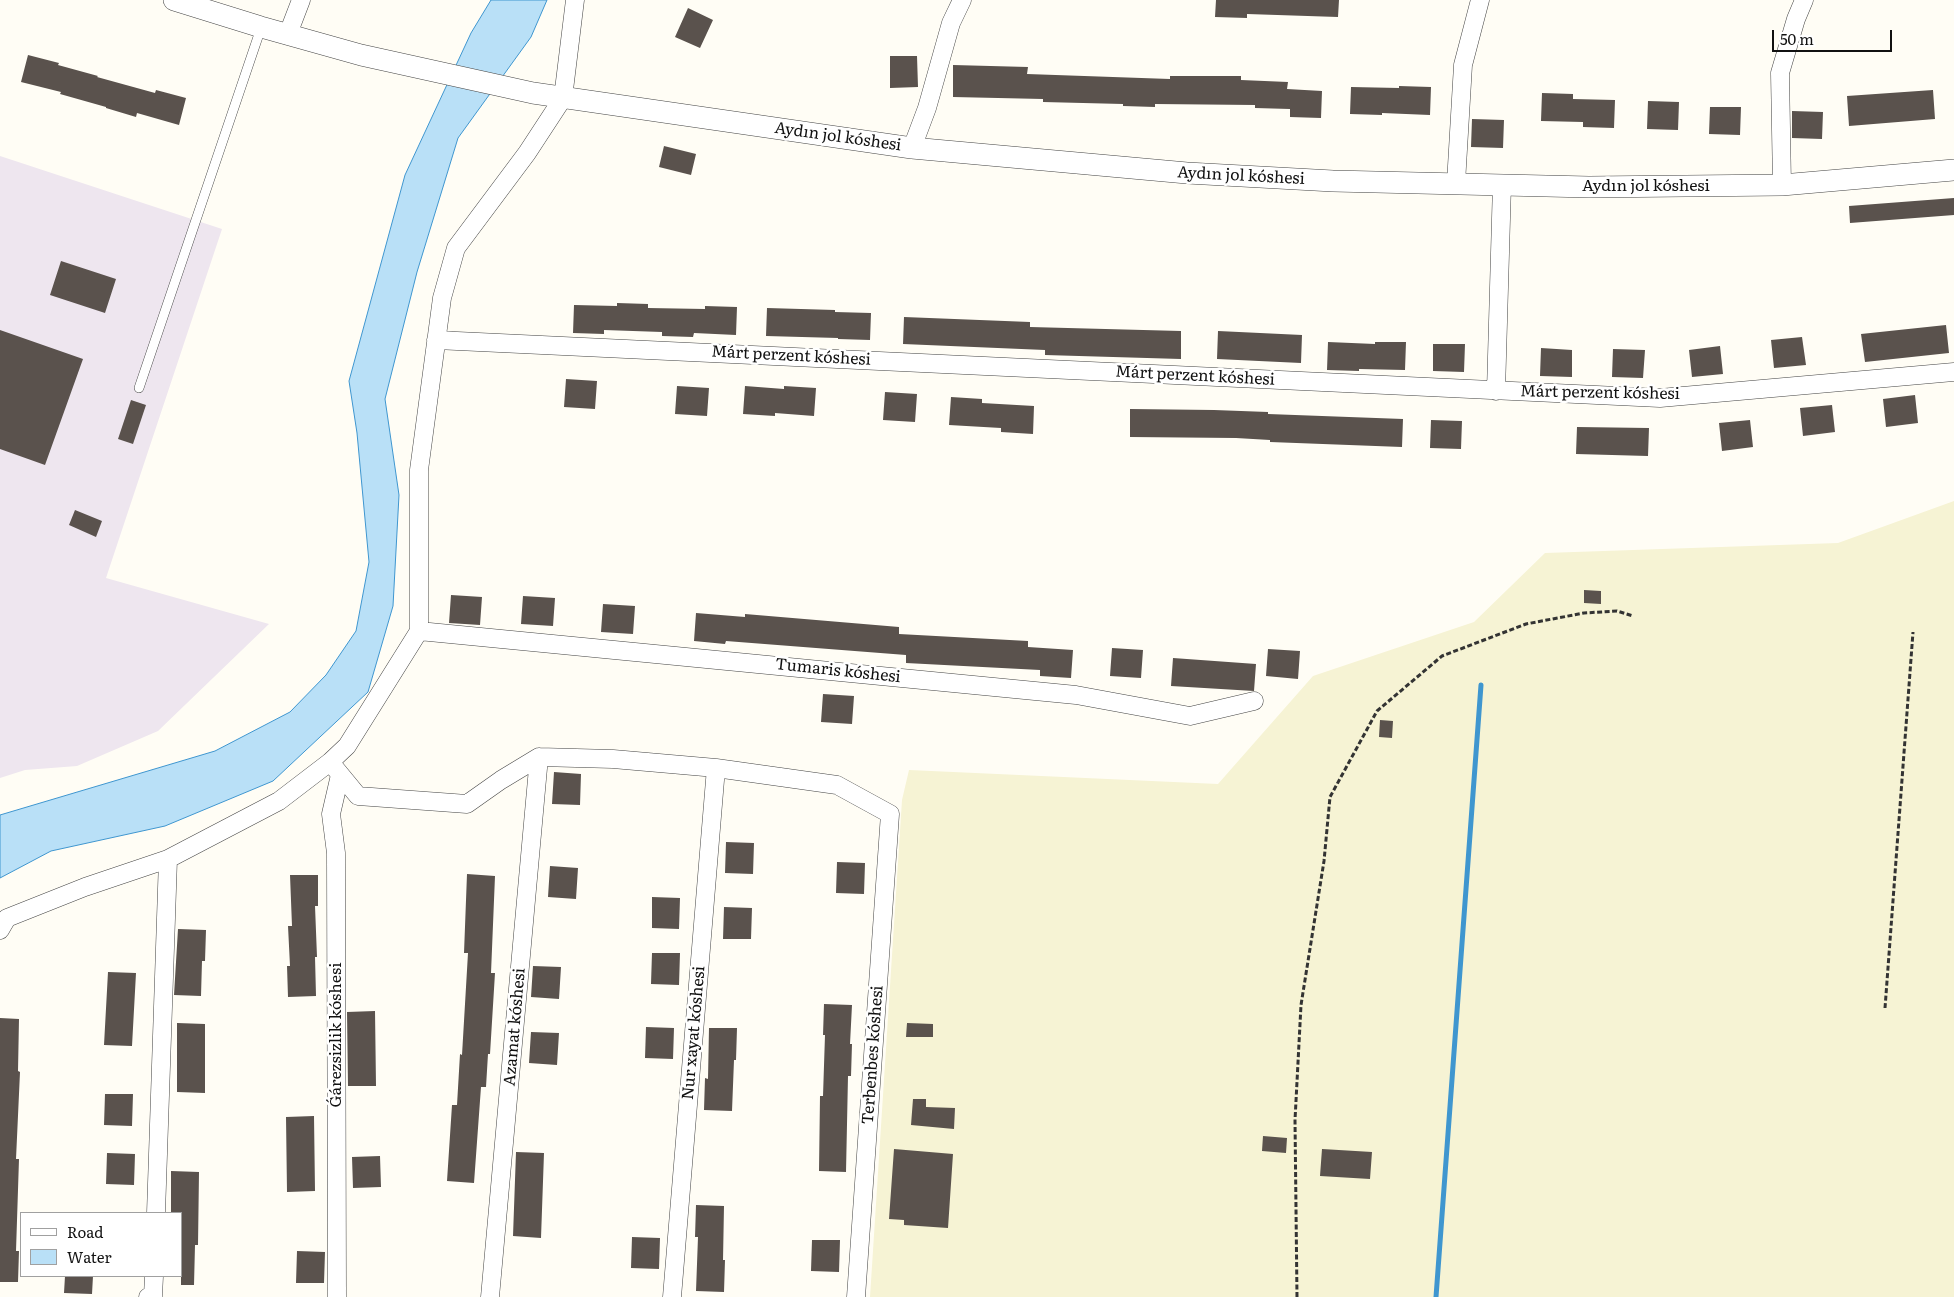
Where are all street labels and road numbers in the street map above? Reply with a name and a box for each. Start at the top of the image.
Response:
street label: Aydın jol kóshesi [773,119,903,155]
street label: Aydın jol kóshesi [1177,163,1305,189]
street label: Aydın jol kóshesi [1582,176,1710,196]
street label: Márt perzent kóshesi [711,342,871,370]
street label: Márt perzent kóshesi [1115,362,1275,390]
street label: Márt perzent kóshesi [1520,382,1680,404]
street label: Tumaris kóshesi [774,655,902,687]
street label: Ǵárezsizlik kóshesi [326,963,346,1107]
street label: Nur xayat kóshesi [679,965,709,1101]
street label: Azamat kóshesi [500,967,530,1087]
street label: Terbenbes kóshesi [859,985,887,1125]

